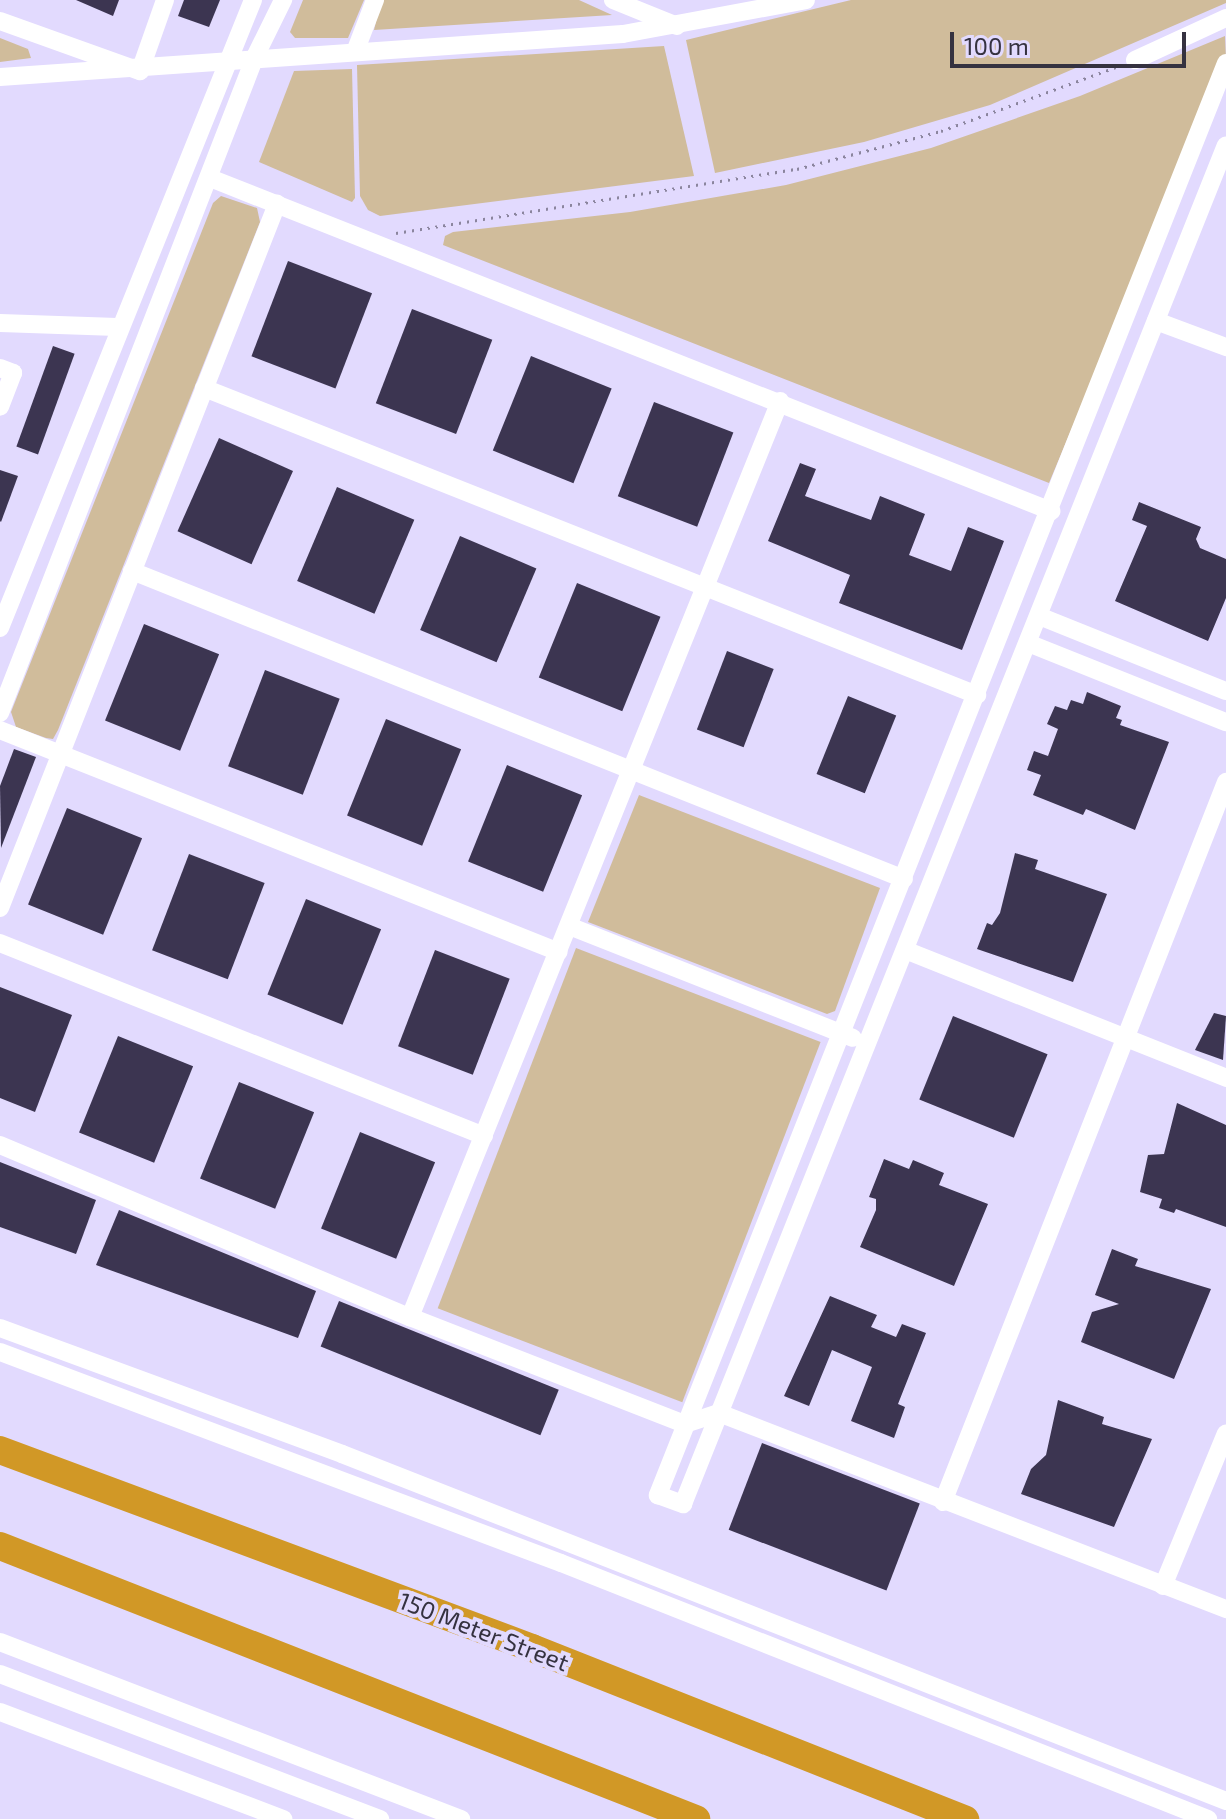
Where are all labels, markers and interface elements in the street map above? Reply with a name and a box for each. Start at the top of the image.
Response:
scale bar [954,16,1190,66]
text: 100 m [964,31,1029,60]
street label: 150 Meter Street [395,1585,573,1677]

